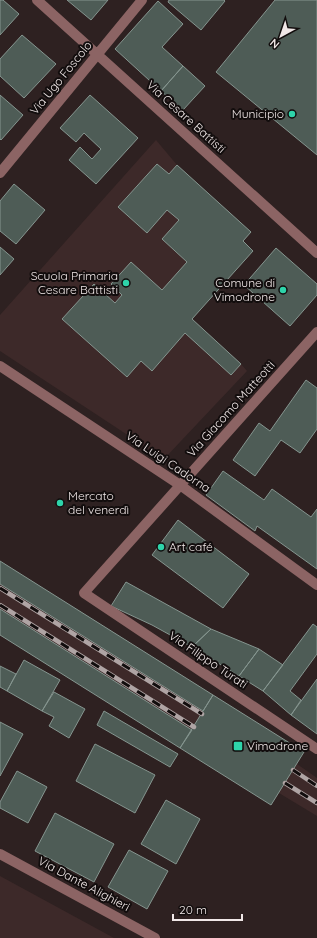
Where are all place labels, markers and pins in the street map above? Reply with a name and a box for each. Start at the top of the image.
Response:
place label: Municipio [232,106,284,121]
marker: Municipio [287,109,297,119]
place label: Scuola Primaria Cesare Battisti [31,268,118,297]
place label: Comune di Vimodrone [214,275,275,304]
marker: Scuola Primaria Cesare Battisti [121,278,131,288]
marker: Comune di Vimodrone [278,285,288,295]
place label: Mercato del venerdì [68,488,129,517]
marker: Mercato del venerdì [55,498,65,508]
place label: Art café [169,539,213,554]
marker: Art café [156,542,166,552]
place label: Vimodrone [247,738,309,753]
marker: Vimodrone [232,740,244,752]

